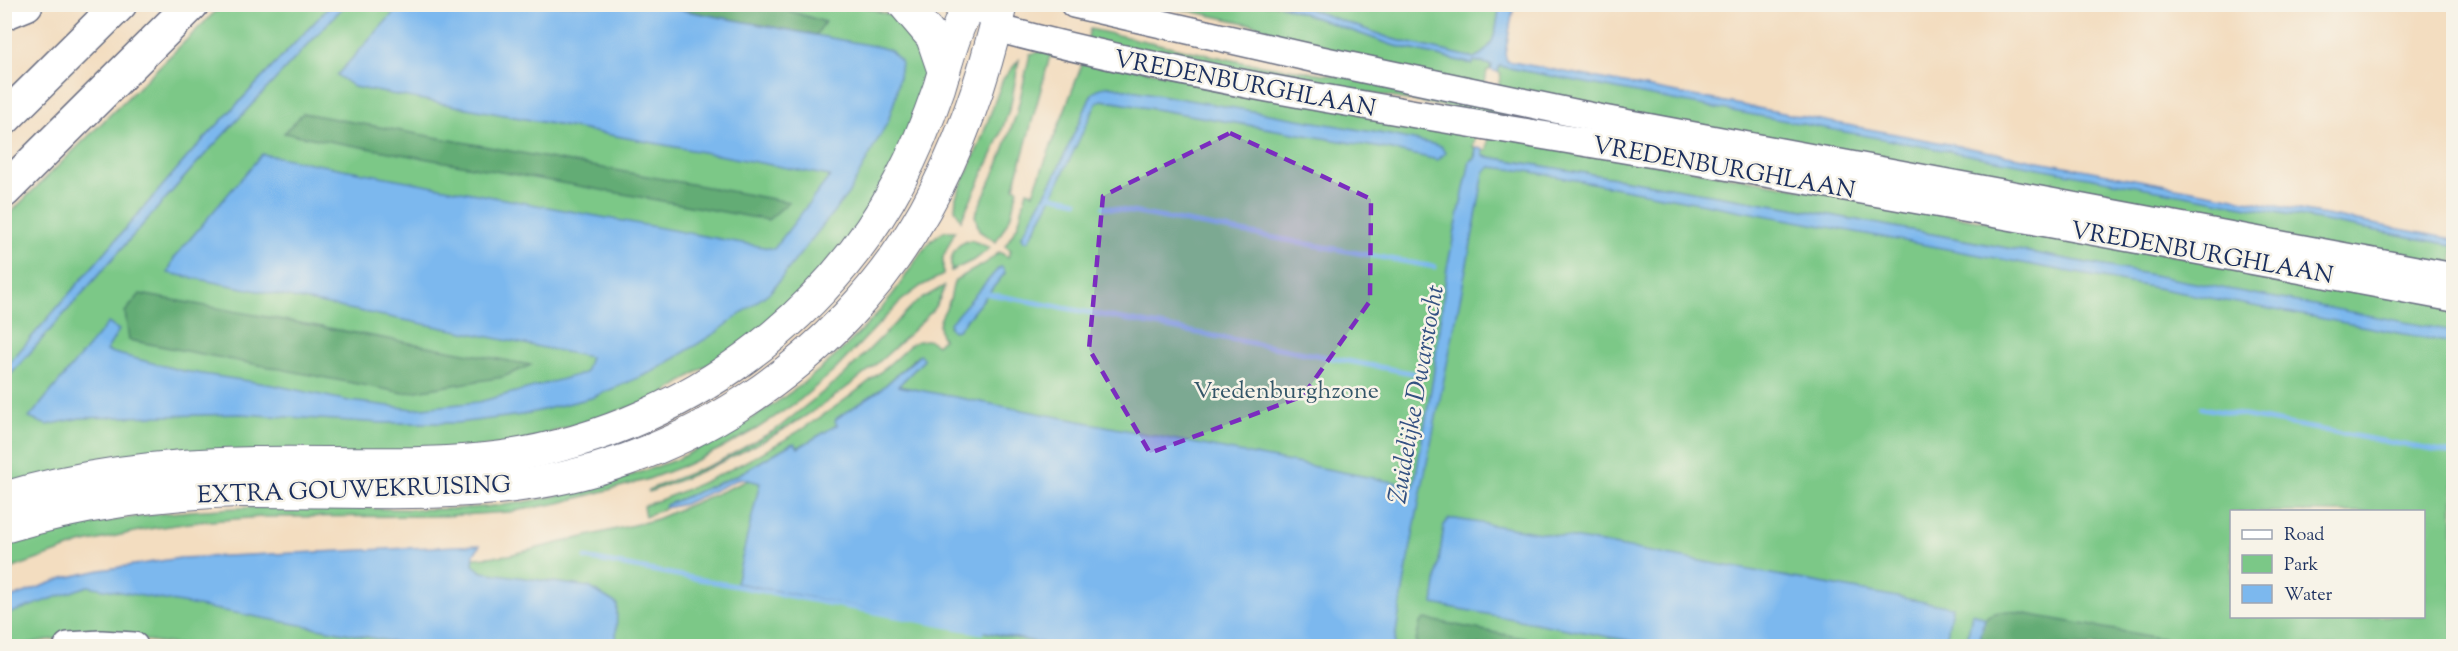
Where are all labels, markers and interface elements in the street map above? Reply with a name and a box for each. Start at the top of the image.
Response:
street label: VREDENBURGHLAAN [1111,43,1379,127]
street label: VREDENBURGHLAAN [1590,129,1858,209]
street label: VREDENBURGHLAAN [2068,214,2336,294]
water label: Zuidelijke Dwarstocht [1380,282,1455,507]
park label: Vredenburghzone [1193,375,1379,409]
street label: EXTRA GOUWEKRUISING [197,469,511,513]
legend [2230,510,2425,618]
text: Road [2284,523,2324,549]
text: Park [2284,553,2319,579]
text: Water [2284,583,2333,609]

